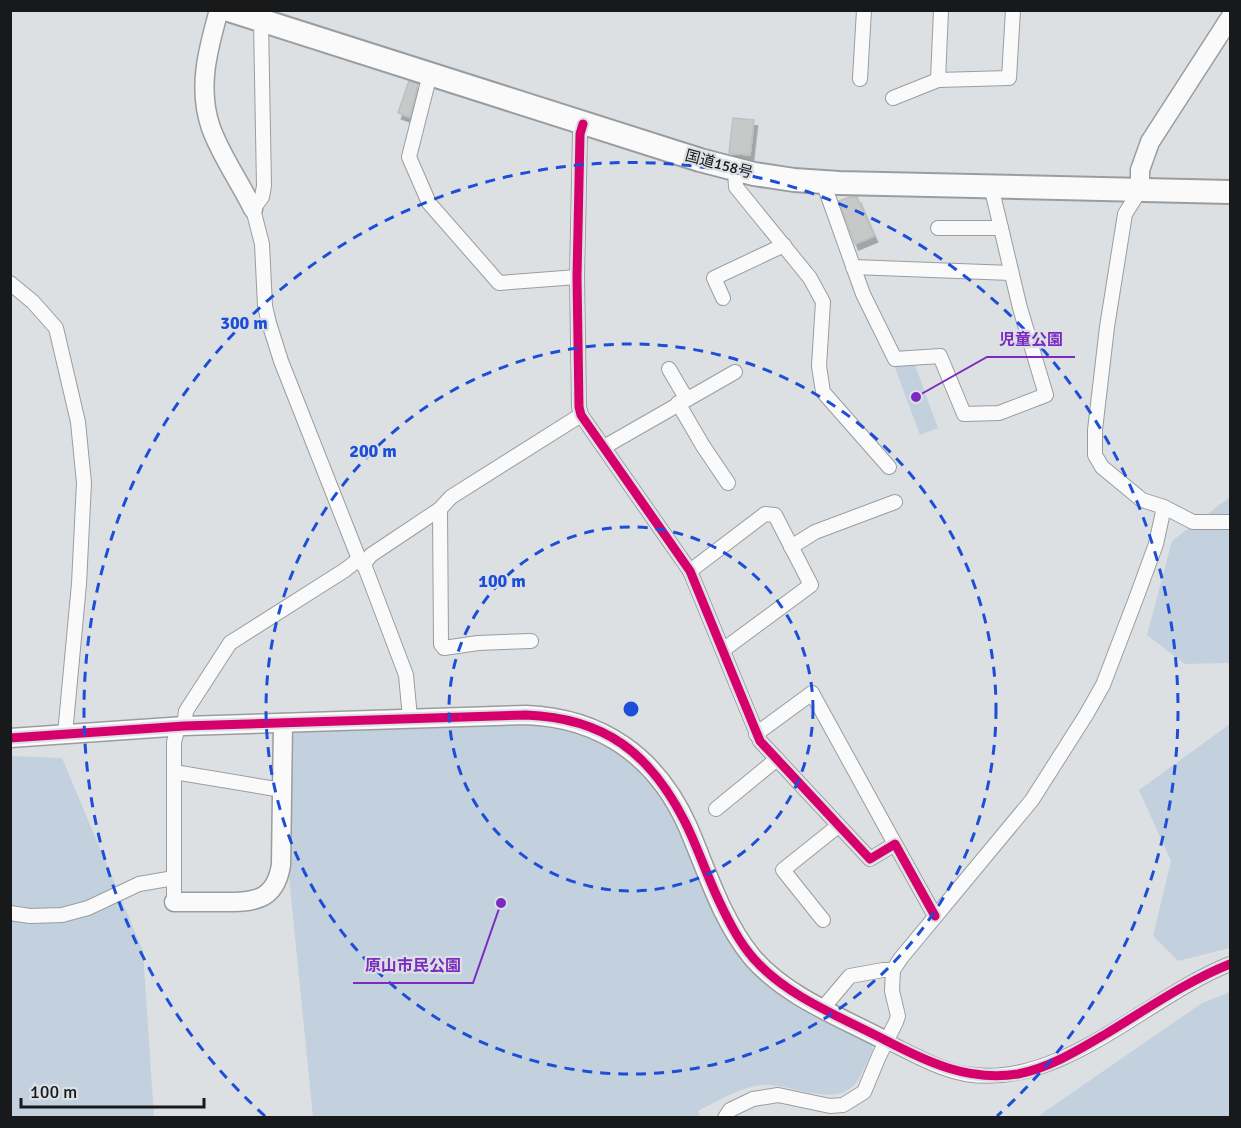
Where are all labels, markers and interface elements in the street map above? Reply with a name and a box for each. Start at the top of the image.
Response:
street label: 国道158号 [683,146,755,182]
text: 300 m [220,312,268,334]
callout: 児童公園 [987,323,1075,357]
text: 児童公園 [999,330,1063,350]
text: 200 m [349,440,397,462]
text: 100 m [478,570,526,592]
centre of rings [621,699,641,719]
callout: 原山市民公園 [353,949,473,983]
text: 原山市民公園 [365,956,461,976]
scale bar [21,1071,204,1109]
text: 100 m [30,1081,77,1103]

